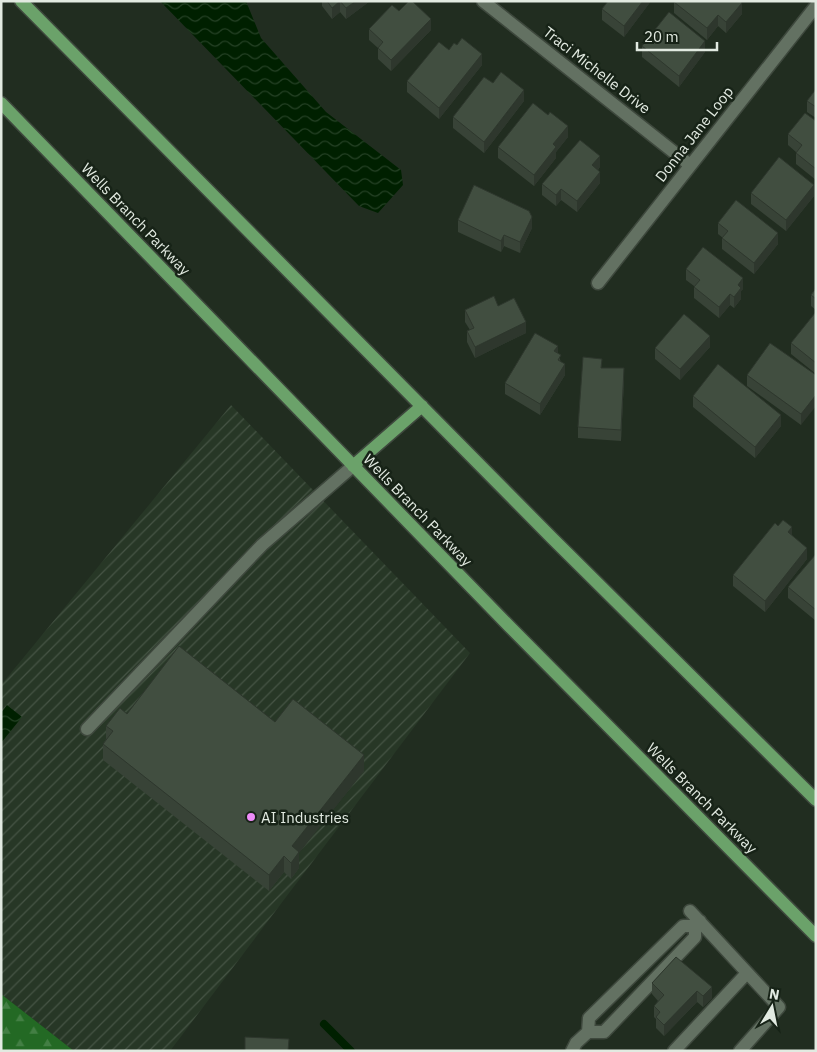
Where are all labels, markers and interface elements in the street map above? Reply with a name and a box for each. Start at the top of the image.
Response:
scale bar [637,20,717,52]
street label: Traci Michelle Drive [539,22,655,118]
text: 20 m [644,27,679,46]
street label: Donna Jane Loop [651,82,737,186]
street label: Wells Branch Parkway [77,159,195,280]
street label: Wells Branch Parkway [359,450,477,571]
street label: Wells Branch Parkway [643,739,762,858]
place label: AI Industries [261,808,349,827]
marker: AI Industries [245,811,257,823]
north arrow [747,982,797,1032]
text: N [768,984,781,1004]

